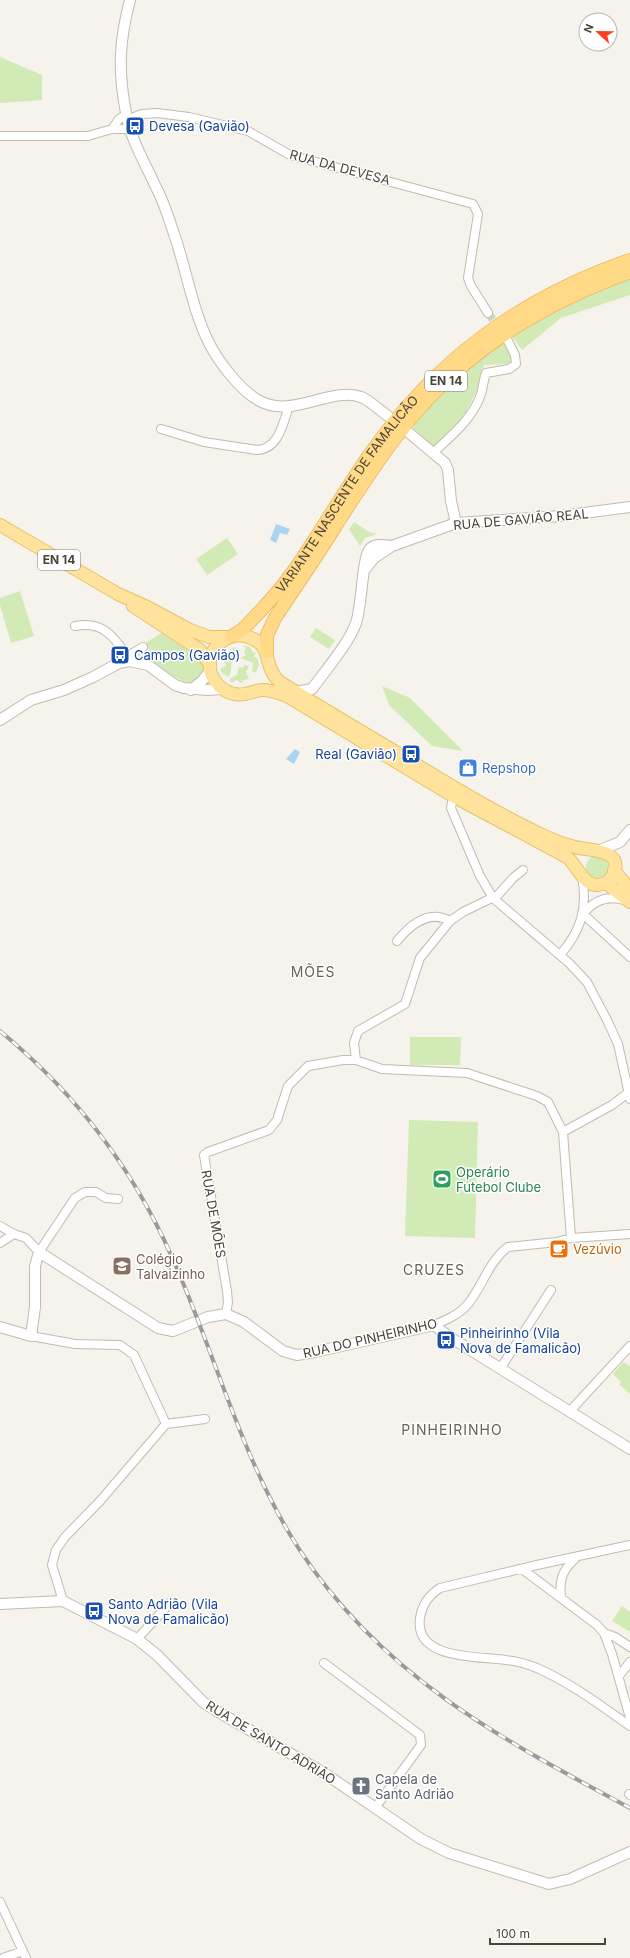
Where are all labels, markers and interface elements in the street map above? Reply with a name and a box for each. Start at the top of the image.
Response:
north arrow [578,12,618,52]
text: N [581,22,597,35]
bus stop icon: Devesa (Gavião) [124,115,146,137]
place label: Devesa (Gavião) [149,118,250,134]
street label: RUA DA DEVESA [288,146,392,188]
road number: EN 14 [425,371,467,391]
street label: VARIANTE NASCENTE DE FAMALICÃO [272,392,422,596]
street label: RUA DE GAVIÃO REAL [453,505,589,533]
road number: EN 14 [38,550,80,570]
bus stop icon: Campos (Gavião) [109,644,131,666]
place label: Campos (Gavião) [134,647,240,663]
bus stop icon: Real (Gavião) [400,743,422,765]
place label: Real (Gavião) [315,746,397,762]
shop icon: Repshop [457,757,479,779]
place label: Repshop [482,760,536,776]
district label: MÕES [291,963,335,980]
place label: Operário Futebol Clube [456,1164,541,1195]
sports icon: Operário Futebol Clube [431,1168,453,1190]
street label: RUA DE MÕES [198,1169,230,1259]
cafe icon: Vezúvio [548,1238,570,1260]
place label: Vezúvio [573,1241,622,1257]
place label: Colégio Talvaizinho [136,1251,205,1282]
school or university icon: Colégio Talvaizinho [111,1255,133,1277]
district label: CRUZES [403,1261,465,1278]
street label: RUA DO PINHEIRINHO [301,1315,439,1361]
place label: Pinheirinho (Vila Nova de Famalicão) [460,1325,582,1356]
bus stop icon: Pinheirinho (Vila Nova de Famalicão) [435,1329,457,1351]
district label: PINHEIRINHO [401,1421,503,1438]
place label: Santo Adrião (Vila Nova de Famalicão) [108,1596,230,1627]
bus stop icon: Santo Adrião (Vila Nova de Famalicão) [83,1600,105,1622]
street label: RUA DE SANTO ADRIÃO [203,1697,339,1787]
place label: Capela de Santo Adrião [375,1771,454,1802]
church icon: Capela de Santo Adrião [350,1775,372,1797]
scale bar [490,1920,605,1946]
text: 100 m [496,1926,530,1941]

